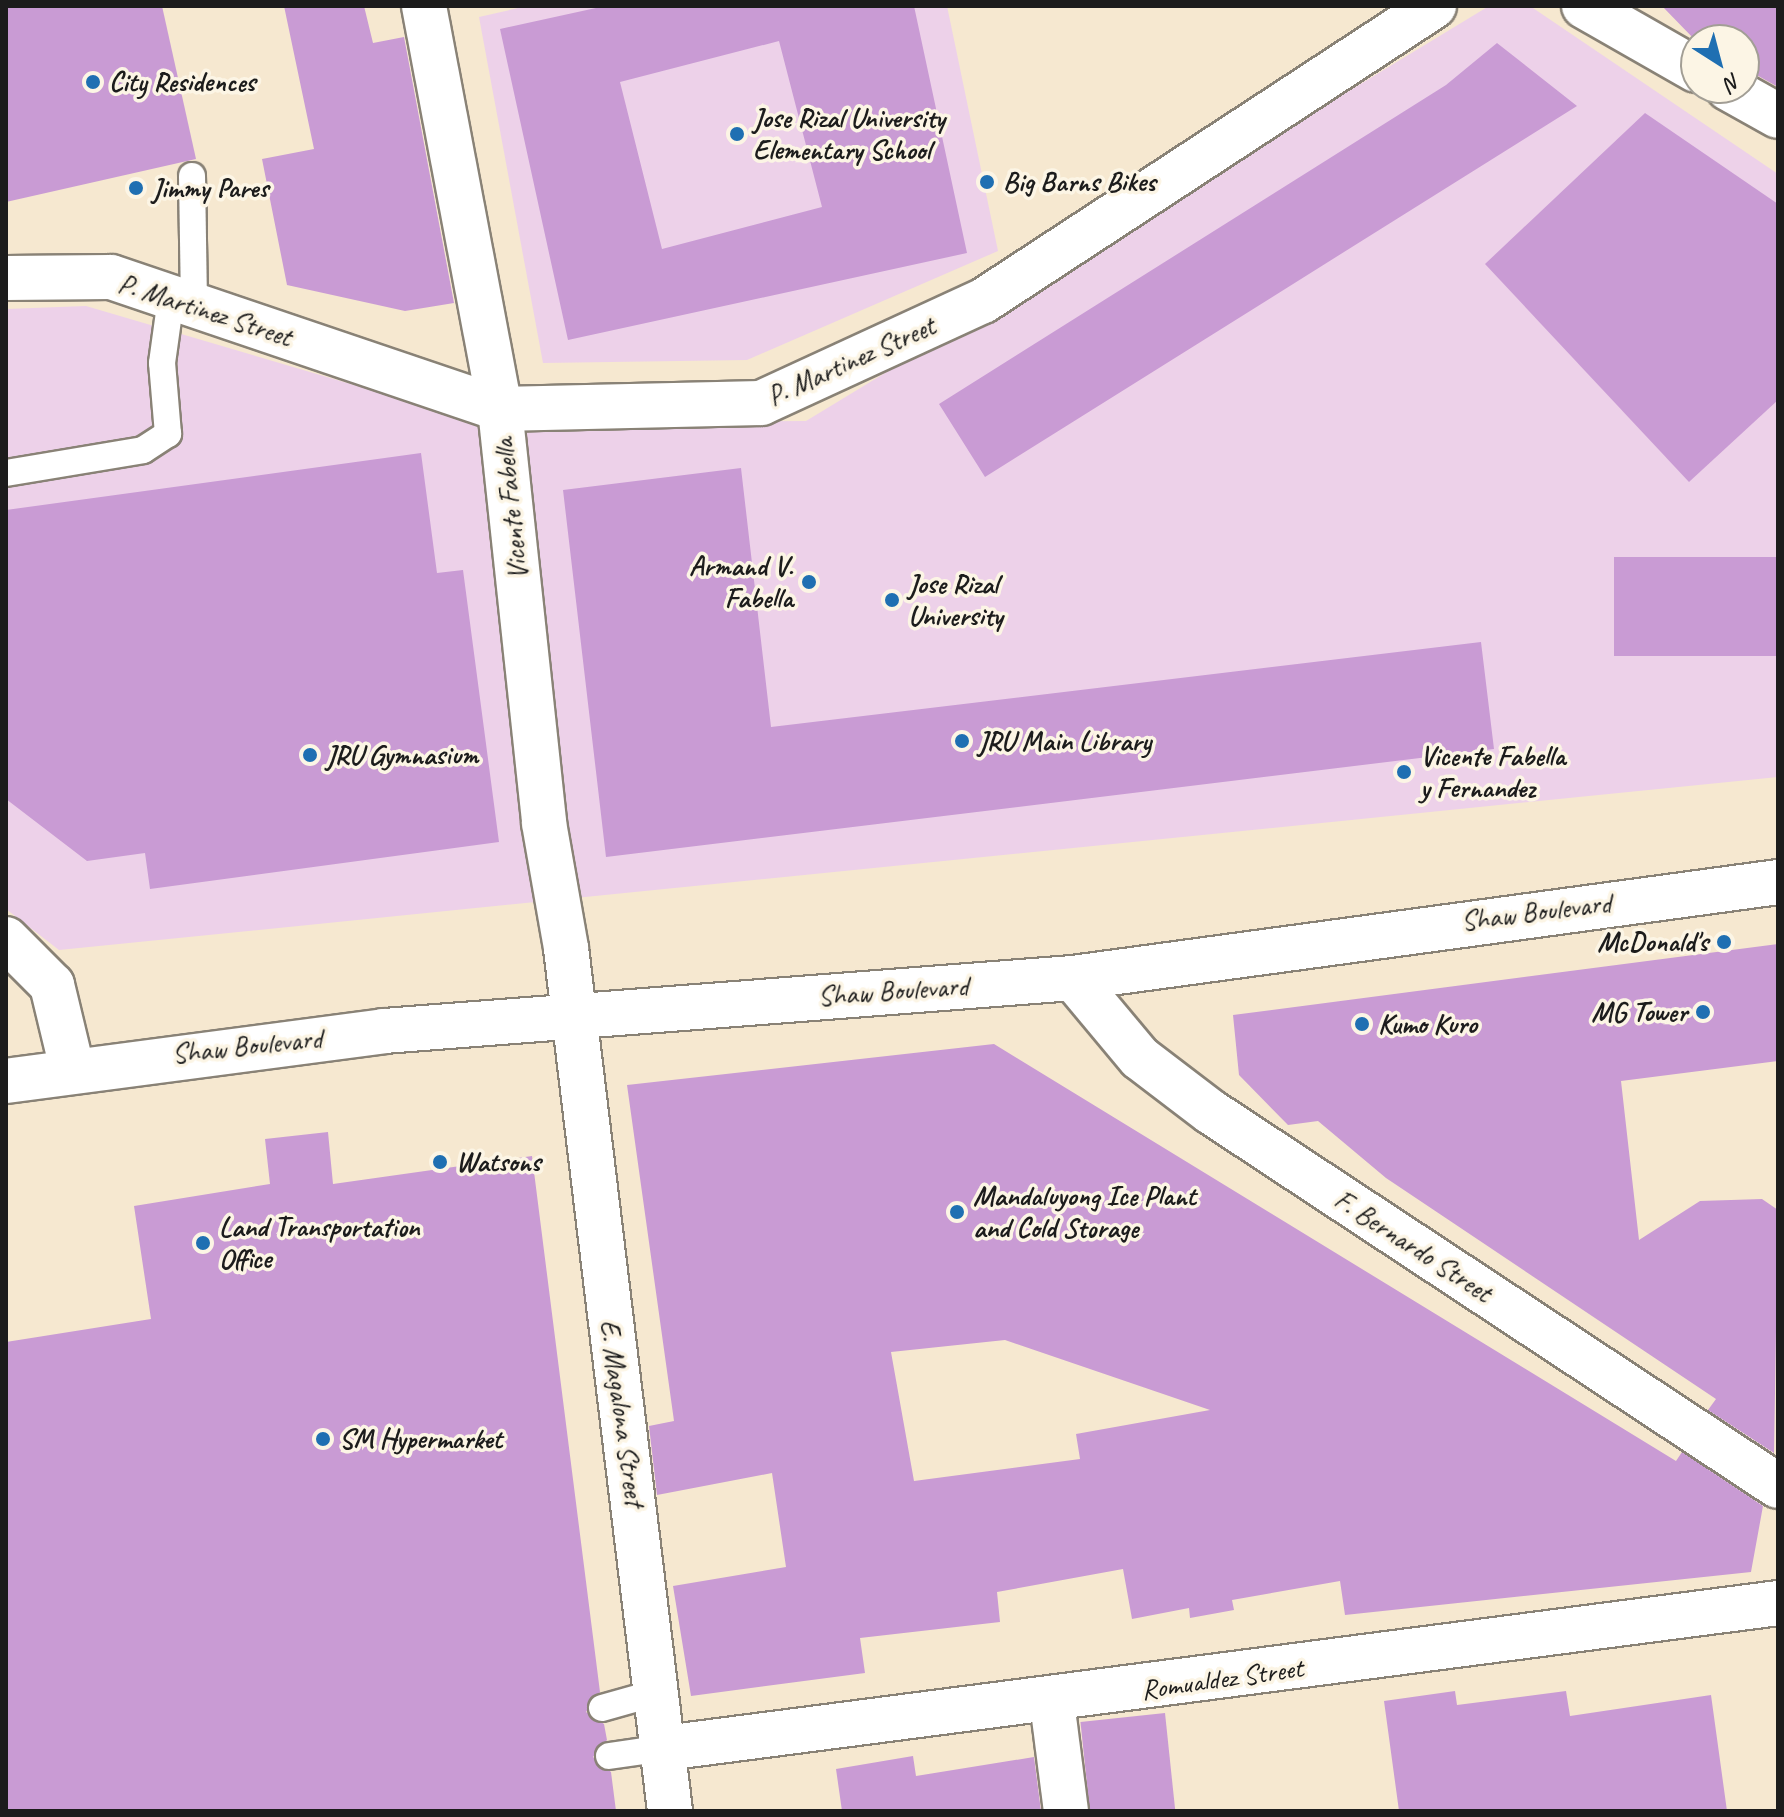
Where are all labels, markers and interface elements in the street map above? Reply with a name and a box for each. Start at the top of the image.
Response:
north arrow [1680,24,1760,104]
place label: City Residences [109,65,256,99]
text: N [1719,66,1747,97]
marker: City Residences [84,73,102,91]
place label: Jose Rizal University Elementary School [753,101,945,167]
marker: Jose Rizal University Elementary School [728,125,746,143]
place label: Big Barns Bikes [1003,165,1157,199]
place label: Jimmy Pares [152,171,270,205]
marker: Big Barns Bikes [978,173,996,191]
marker: Jimmy Pares [127,179,145,197]
street label: P. Martinez Street [114,266,296,354]
street label: P. Martinez Street [762,309,940,413]
street label: Vicente Fabella [487,437,535,581]
place label: Armand V. Fabella [689,549,793,615]
place label: Jose Rizal University [908,567,1003,633]
marker: Armand V. Fabella [800,573,818,591]
marker: Jose Rizal University [883,591,901,609]
place label: JRU Main Library [978,724,1150,758]
marker: JRU Main Library [953,732,971,750]
place label: JRU Gymnasium [326,738,478,772]
place label: Vicente Fabella y Fernandez [1420,739,1565,805]
marker: JRU Gymnasium [301,746,319,764]
marker: Vicente Fabella y Fernandez [1395,763,1413,781]
street label: Shaw Boulevard [1459,886,1613,938]
place label: McDonald's [1597,925,1708,959]
marker: McDonald's [1715,933,1733,951]
street label: Shaw Boulevard [816,969,970,1013]
place label: MG Tower [1592,995,1687,1029]
marker: MG Tower [1694,1003,1712,1021]
place label: Kumo Kuro [1378,1007,1477,1041]
marker: Kumo Kuro [1353,1015,1371,1033]
street label: Shaw Boulevard [170,1021,324,1071]
place label: Watsons [456,1145,541,1179]
marker: Watsons [431,1153,449,1171]
place label: Mandaluyong Ice Plant and Cold Storage [973,1179,1197,1245]
street label: F. Bernardo Street [1328,1183,1498,1309]
marker: Mandaluyong Ice Plant and Cold Storage [948,1203,966,1221]
place label: Land Transportation Office [219,1210,420,1276]
marker: Land Transportation Office [194,1234,212,1252]
street label: E. Magalona Street [592,1318,652,1508]
place label: SM Hypermarket [339,1422,502,1456]
marker: SM Hypermarket [314,1430,332,1448]
street label: Romualdez Street [1139,1651,1305,1707]

